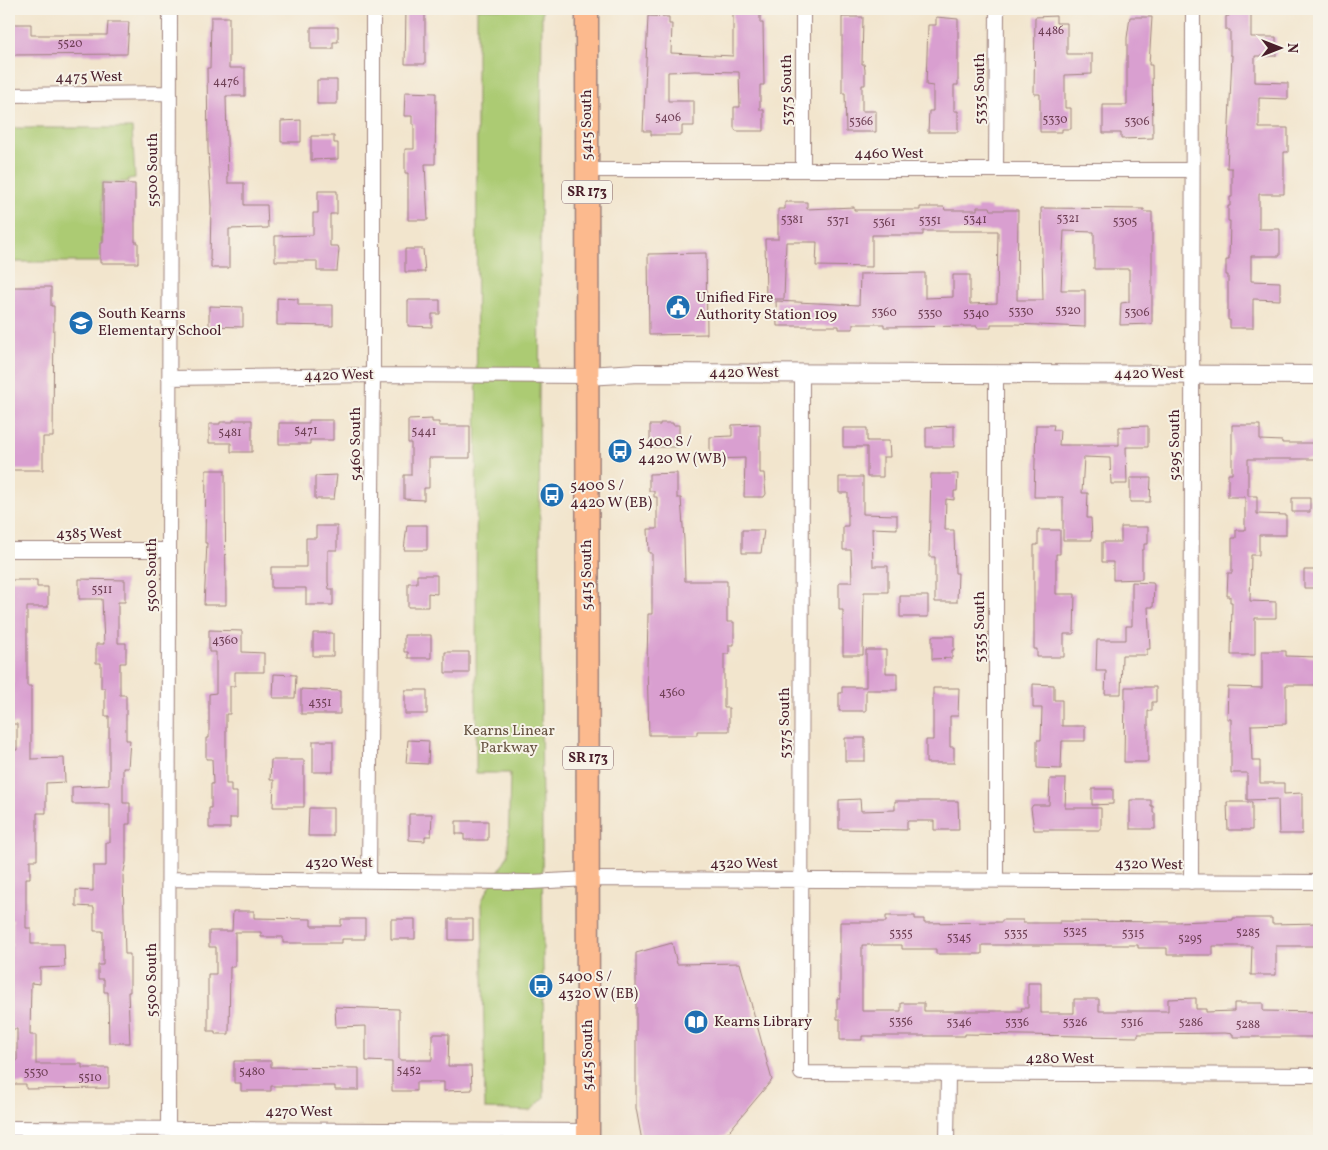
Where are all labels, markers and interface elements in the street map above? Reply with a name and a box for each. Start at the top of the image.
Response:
north arrow [1256,22,1306,72]
house number: 4486 [1038,23,1064,39]
house number: 5520 [57,36,83,52]
text: N [1282,43,1301,53]
street label: 5335 South [970,53,991,125]
street label: 5375 South [777,54,798,126]
street label: 4475 West [55,67,123,89]
house number: 4476 [213,74,239,90]
street label: 5415 South [577,89,598,161]
house number: 5406 [655,110,681,126]
house number: 5330 [1043,112,1067,128]
house number: 5366 [849,114,873,130]
house number: 5306 [1124,114,1150,130]
street label: 5500 South [143,133,164,207]
street label: 4460 West [854,144,924,165]
road number: SR 173 [562,180,612,203]
house number: 5321 [1056,211,1080,227]
house number: 5381 [781,212,803,228]
house number: 5341 [963,212,987,228]
house number: 5371 [827,213,849,229]
house number: 5351 [919,213,941,229]
house number: 5305 [1113,214,1137,230]
house number: 5361 [873,215,895,231]
place label: Unified Fire Authority Station 109 [696,288,837,326]
public building icon: Unified Fire Authority Station 109 [665,294,691,320]
house number: 5320 [1055,303,1081,319]
place label: South Kearns Elementary School [98,304,221,342]
house number: 5330 [1009,304,1033,320]
house number: 5360 [871,305,897,321]
house number: 5306 [1124,305,1150,321]
house number: 5350 [918,306,942,322]
house number: 5340 [963,306,989,322]
school or university icon: South Kearns Elementary School [68,310,94,336]
street label: 4420 West [709,363,779,384]
street label: 4420 West [1114,364,1184,385]
street label: 4420 West [304,365,374,387]
street label: 5460 South [346,407,367,481]
street label: 5295 South [1165,409,1186,481]
house number: 5471 [294,423,318,439]
house number: 5441 [412,424,436,440]
house number: 5481 [218,425,242,441]
place label: 5400 S / 4420 W (WB) [638,432,726,470]
bus stop icon: 5400 S / 4420 W (WB) [607,438,633,464]
place label: 5400 S / 4420 W (EB) [570,476,652,514]
bus stop icon: 5400 S / 4420 W (EB) [539,482,565,508]
street label: 4385 West [56,524,122,545]
street label: 5500 South [142,538,163,612]
street label: 5415 South [577,539,598,611]
house number: 5511 [92,582,112,598]
street label: 5335 South [970,591,991,663]
house number: 4360 [212,633,238,649]
house number: 4360 [659,685,685,701]
street label: 5375 South [775,687,796,759]
house number: 4351 [308,695,332,711]
park label: Kearns Linear Parkway [463,721,555,759]
road number: SR 173 [563,746,613,770]
street label: 4320 West [305,853,373,874]
street label: 4320 West [710,854,778,875]
street label: 4320 West [1115,854,1183,876]
house number: 5325 [1063,924,1087,940]
house number: 5285 [1236,925,1260,941]
house number: 5355 [889,926,913,942]
house number: 5335 [1004,926,1028,942]
house number: 5315 [1122,926,1144,942]
house number: 5345 [947,930,971,946]
house number: 5295 [1178,931,1202,947]
street label: 5500 South [142,943,163,1017]
place label: 5400 S / 4320 W (EB) [558,967,638,1005]
bus stop icon: 5400 S / 4320 W (EB) [528,973,554,999]
library icon: Kearns Library [683,1009,709,1035]
place label: Kearns Library [714,1012,812,1033]
house number: 5356 [889,1014,913,1030]
house number: 5346 [946,1015,972,1031]
house number: 5336 [1005,1015,1029,1031]
house number: 5326 [1063,1015,1087,1031]
house number: 5316 [1121,1015,1143,1031]
house number: 5286 [1179,1015,1203,1031]
house number: 5288 [1236,1017,1260,1033]
street label: 5415 South [578,1019,599,1091]
street label: 4280 West [1026,1049,1094,1070]
house number: 5452 [397,1063,421,1079]
house number: 5480 [239,1064,265,1080]
house number: 5530 [24,1065,48,1081]
house number: 5510 [78,1070,102,1086]
street label: 4270 West [265,1102,333,1123]

